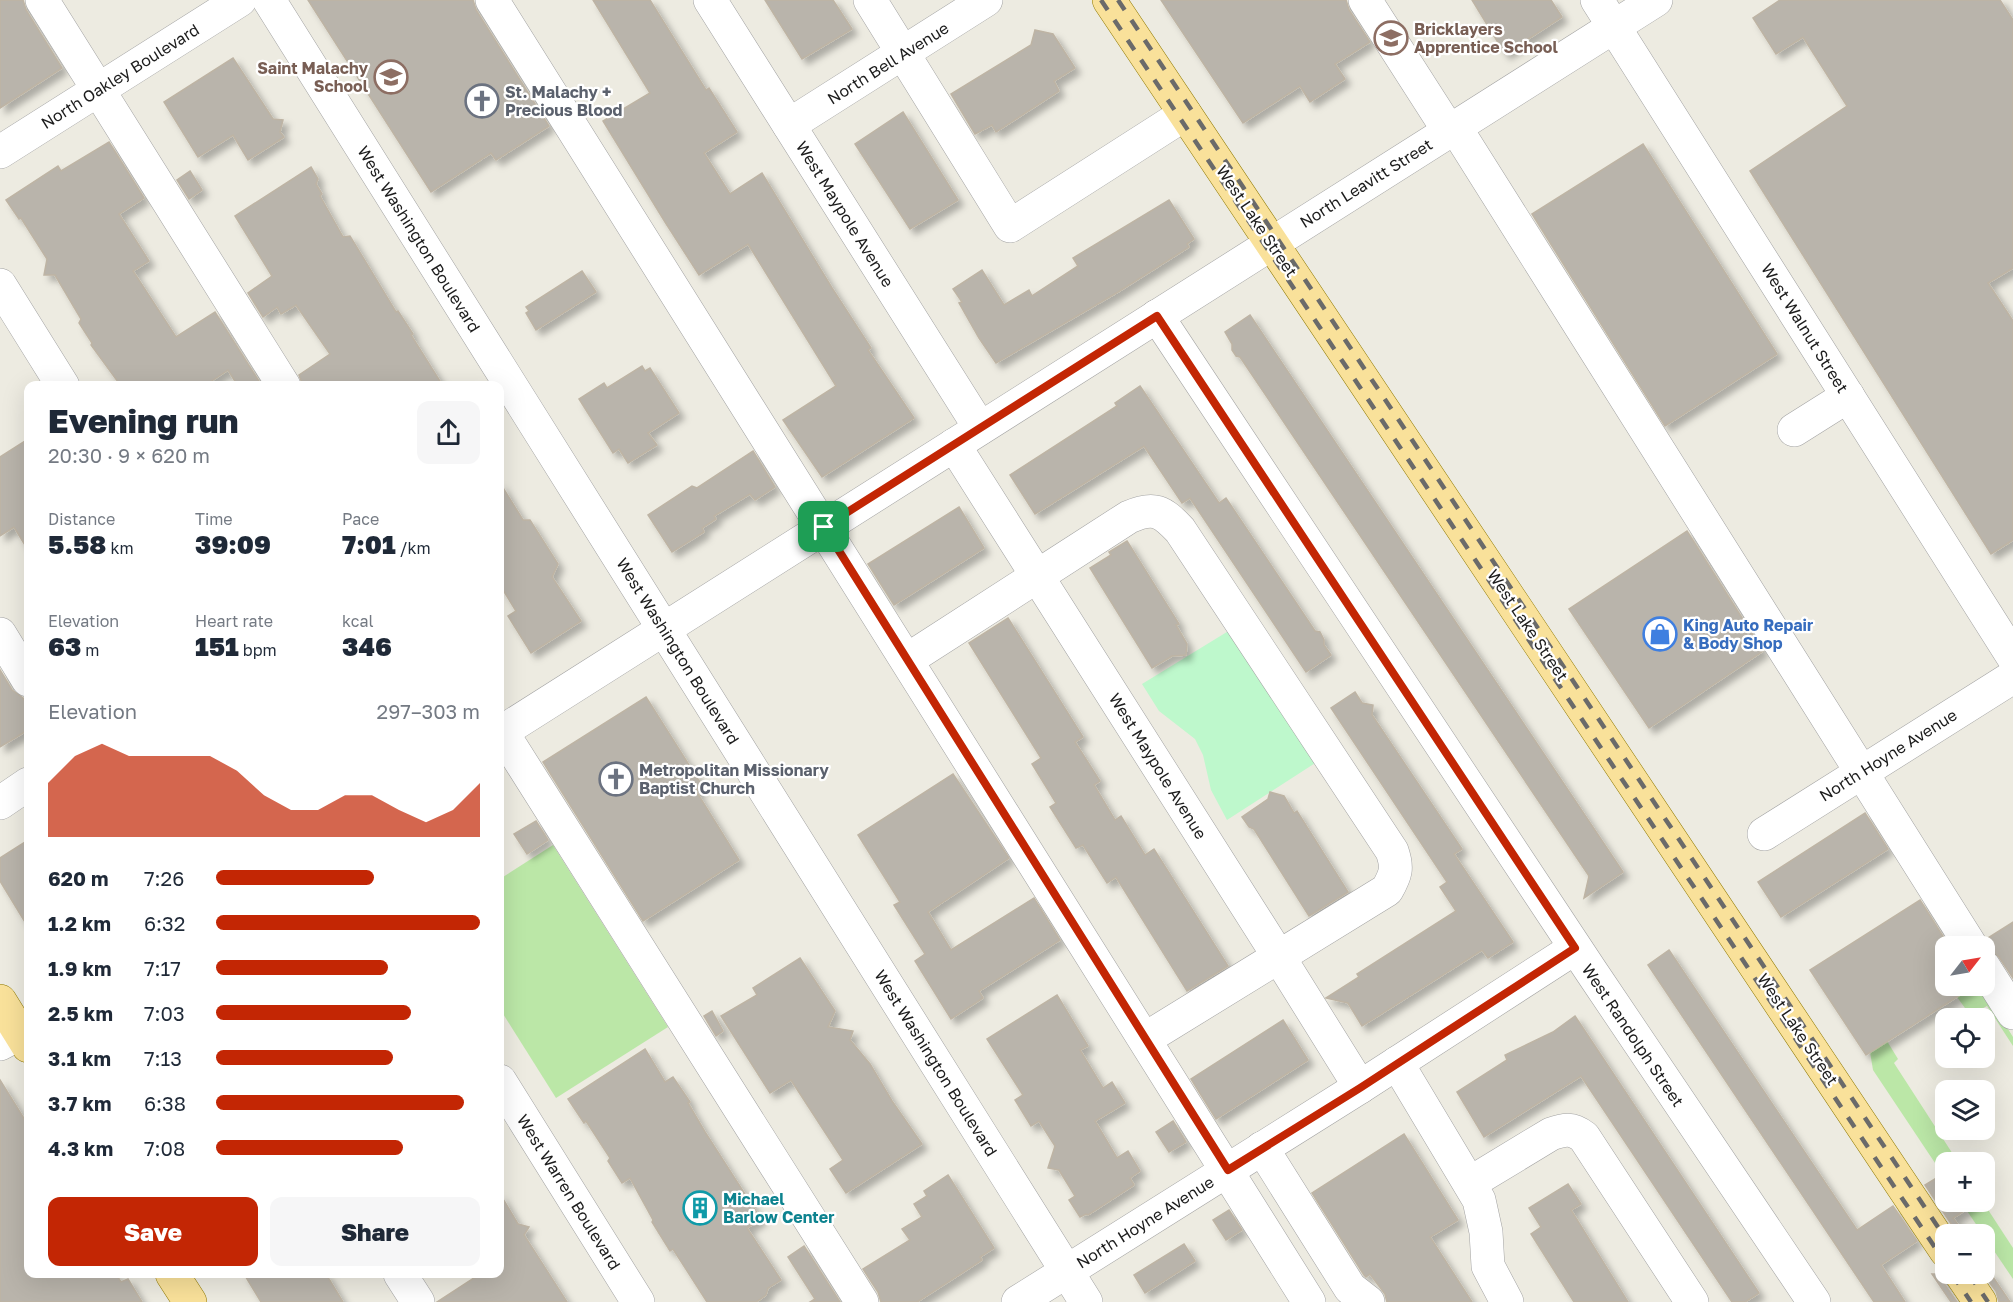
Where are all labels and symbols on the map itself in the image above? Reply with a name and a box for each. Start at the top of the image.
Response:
street label: North Bell Avenue [824,18,952,108]
street label: North Oakley Boulevard [37,19,203,133]
place label: Bricklayers Apprentice School [1414,19,1558,57]
school or university icon: Bricklayers Apprentice School [1373,20,1409,56]
place label: Saint Malachy School [257,58,369,96]
school or university icon: Saint Malachy School [373,59,409,95]
place label: St. Malachy + Precious Blood [505,82,623,120]
church icon: St. Malachy + Precious Blood [464,83,500,119]
street label: North Leavitt Street [1296,134,1436,232]
street label: West Maypole Avenue [792,137,898,291]
street label: West Washington Boulevard [353,142,485,336]
street label: West Lake Street [1212,161,1302,281]
street label: West Walnut Street [1757,260,1853,396]
pin [798,501,849,552]
street label: West Washington Boulevard [612,554,744,748]
street label: West Lake Street [1483,565,1573,685]
place label: King Auto Repair & Body Shop [1683,615,1813,653]
shop icon: King Auto Repair & Body Shop [1642,616,1678,652]
street label: West Maypole Avenue [1105,689,1211,843]
street label: North Hoyne Avenue [1815,705,1961,805]
place label: Metropolitan Missionary Baptist Church [639,760,829,798]
church icon: Metropolitan Missionary Baptist Church [598,761,634,797]
north arrow [1935,936,1995,996]
street label: West Randolph Street [1578,960,1688,1110]
street label: West Washington Boulevard [870,966,1002,1160]
street label: West Lake Street [1753,969,1843,1089]
street label: West Warren Boulevard [513,1111,625,1273]
street label: North Hoyne Avenue [1072,1172,1218,1272]
place label: Michael Barlow Center [723,1189,834,1227]
building icon: Michael Barlow Center [682,1190,718,1226]

